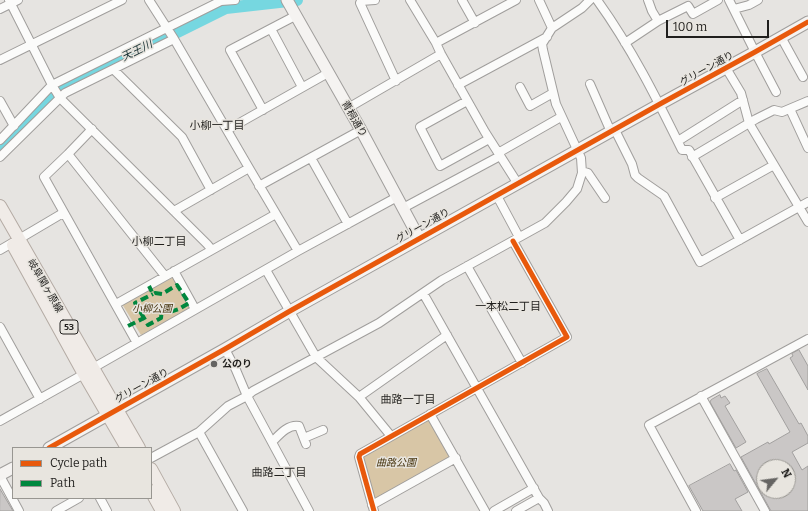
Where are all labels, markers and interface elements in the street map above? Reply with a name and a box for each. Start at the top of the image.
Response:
scale bar [668,12,771,38]
text: 100 m [673,20,707,34]
water label: 天王川 [119,38,155,64]
street label: グリーン通り [678,49,736,89]
street label: 青桐通り [339,99,369,139]
district label: 小柳一丁目 [190,119,244,133]
street label: グリーン通り [394,206,452,246]
district label: 小柳二丁目 [132,235,186,249]
street label: 岐阜関ヶ原線 [25,257,65,315]
district label: 一本松二丁目 [475,300,541,314]
park label: 小柳公園 [132,303,172,315]
road number: 53 [60,320,78,334]
place label: 公のり [222,358,252,370]
marker: 公のり [209,359,219,369]
street label: グリーン通り [113,366,171,406]
district label: 曲路一丁目 [381,393,435,407]
legend [12,447,152,499]
text: Cycle path [50,456,107,470]
park label: 曲路公園 [376,457,416,469]
north arrow [756,459,796,499]
district label: 曲路二丁目 [252,466,306,480]
text: N [778,467,794,480]
text: Path [50,476,75,490]

